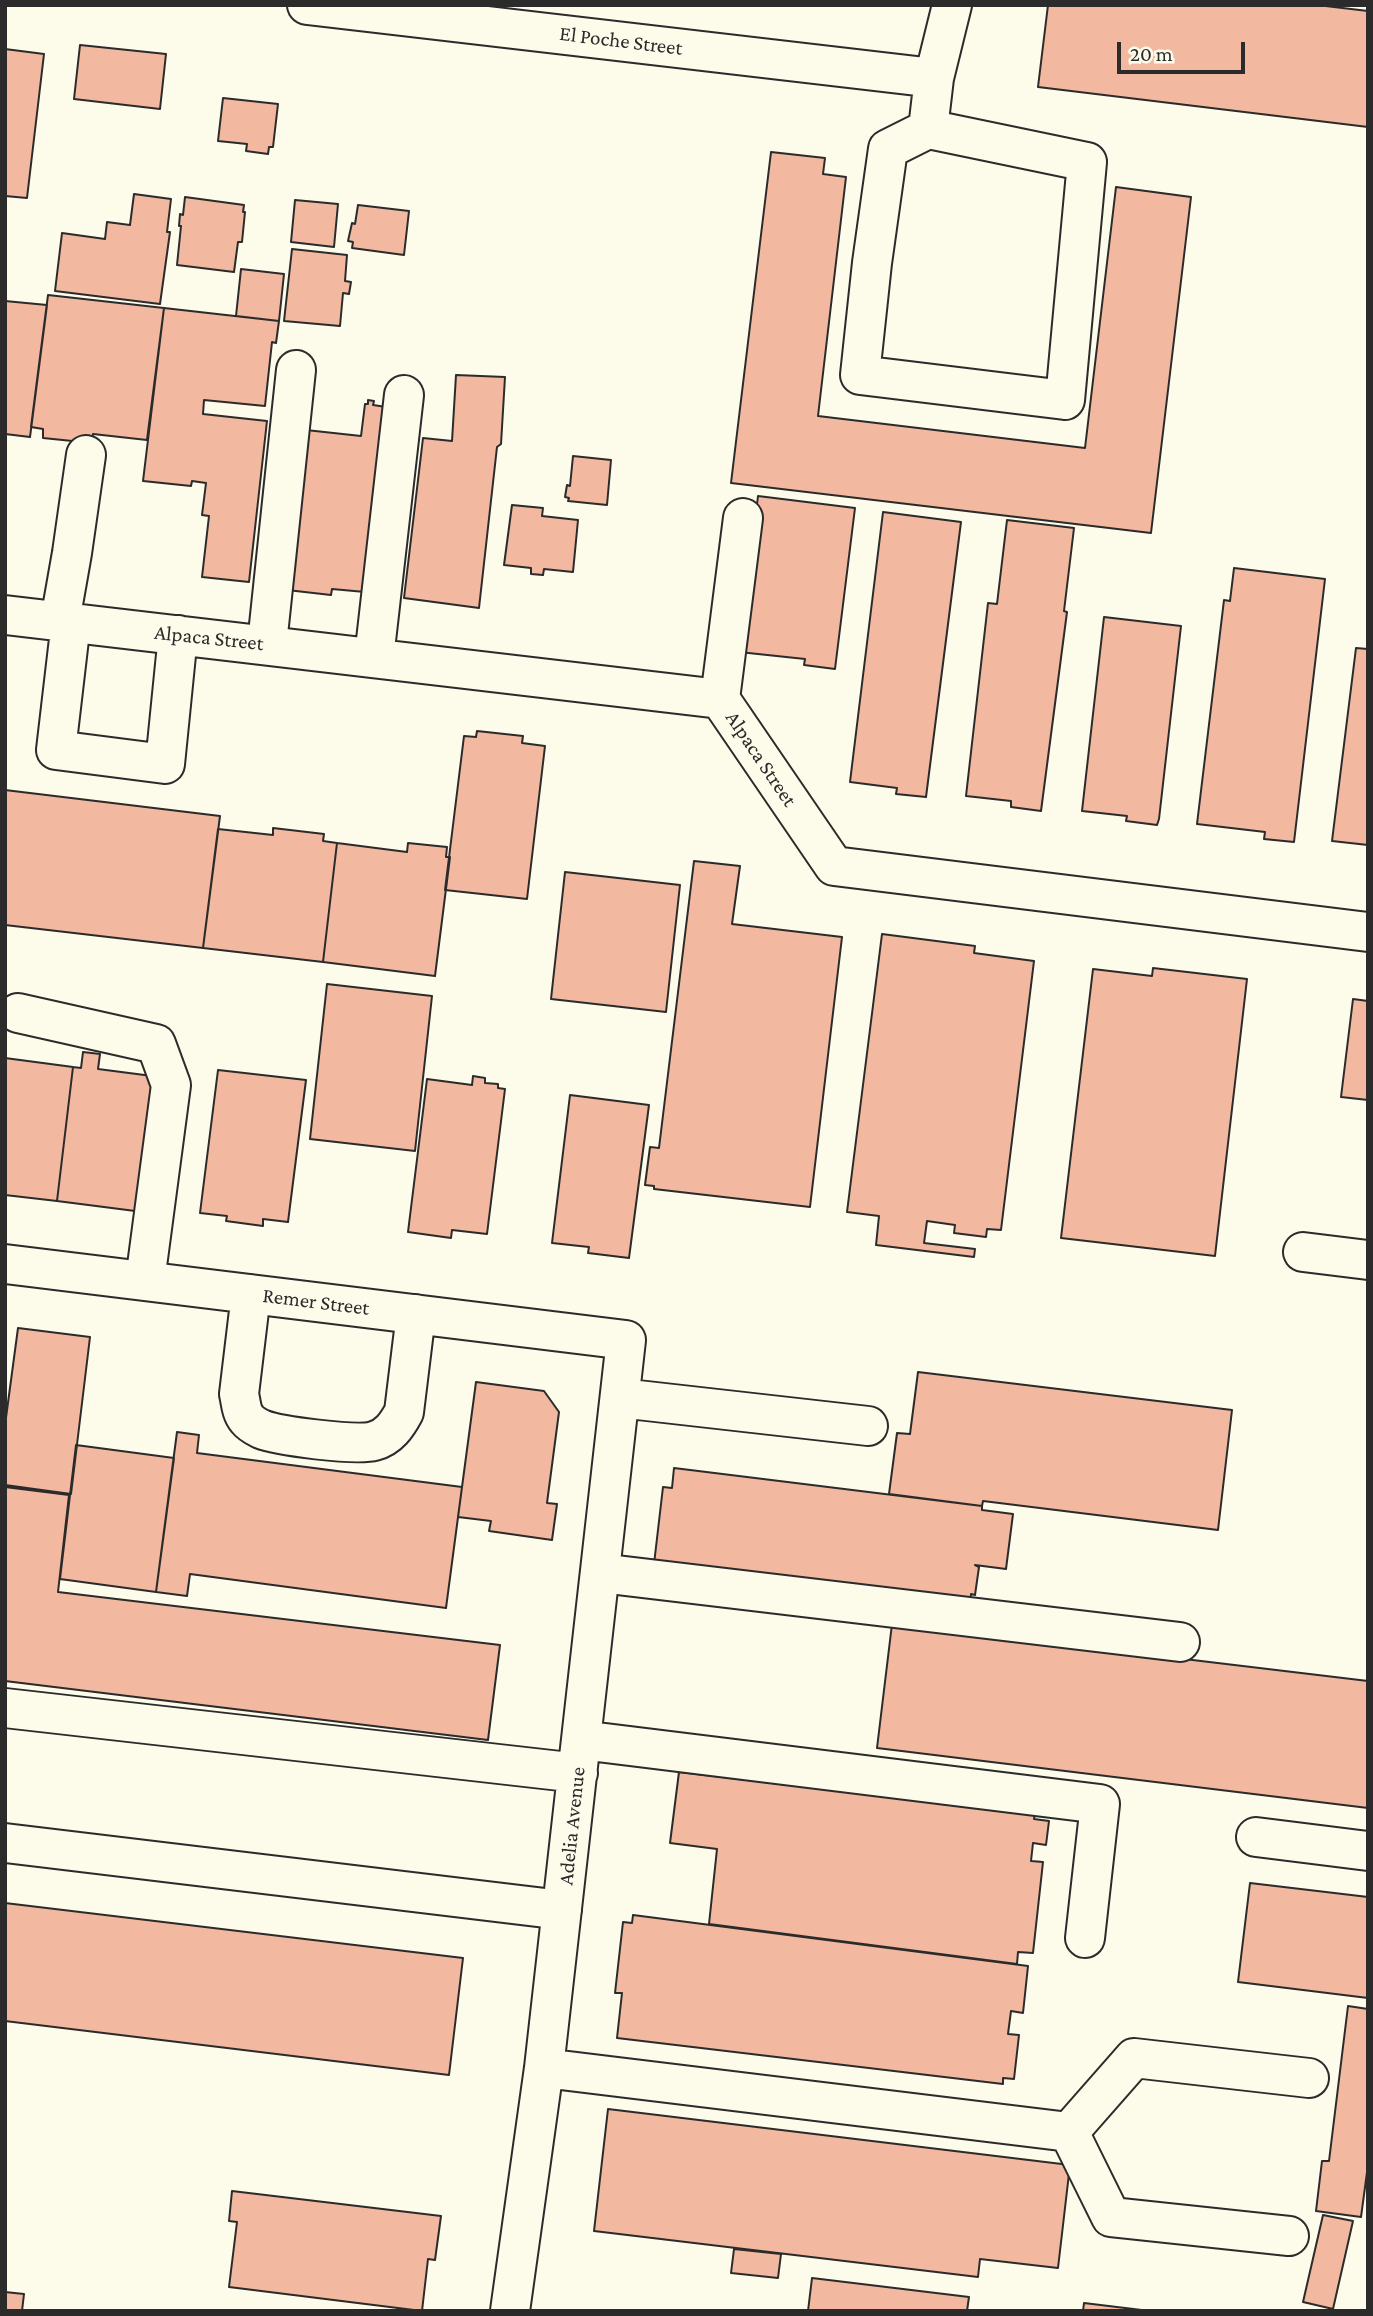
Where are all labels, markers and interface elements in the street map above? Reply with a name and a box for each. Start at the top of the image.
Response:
street label: El Poche Street [558,21,684,61]
scale bar [1121,28,1249,72]
text: 20 m [1130,42,1173,66]
street label: Alpaca Street [153,620,265,656]
street label: Alpaca Street [720,706,802,812]
street label: Remer Street [261,1283,371,1321]
street label: Adelia Avenue [553,1766,591,1886]

